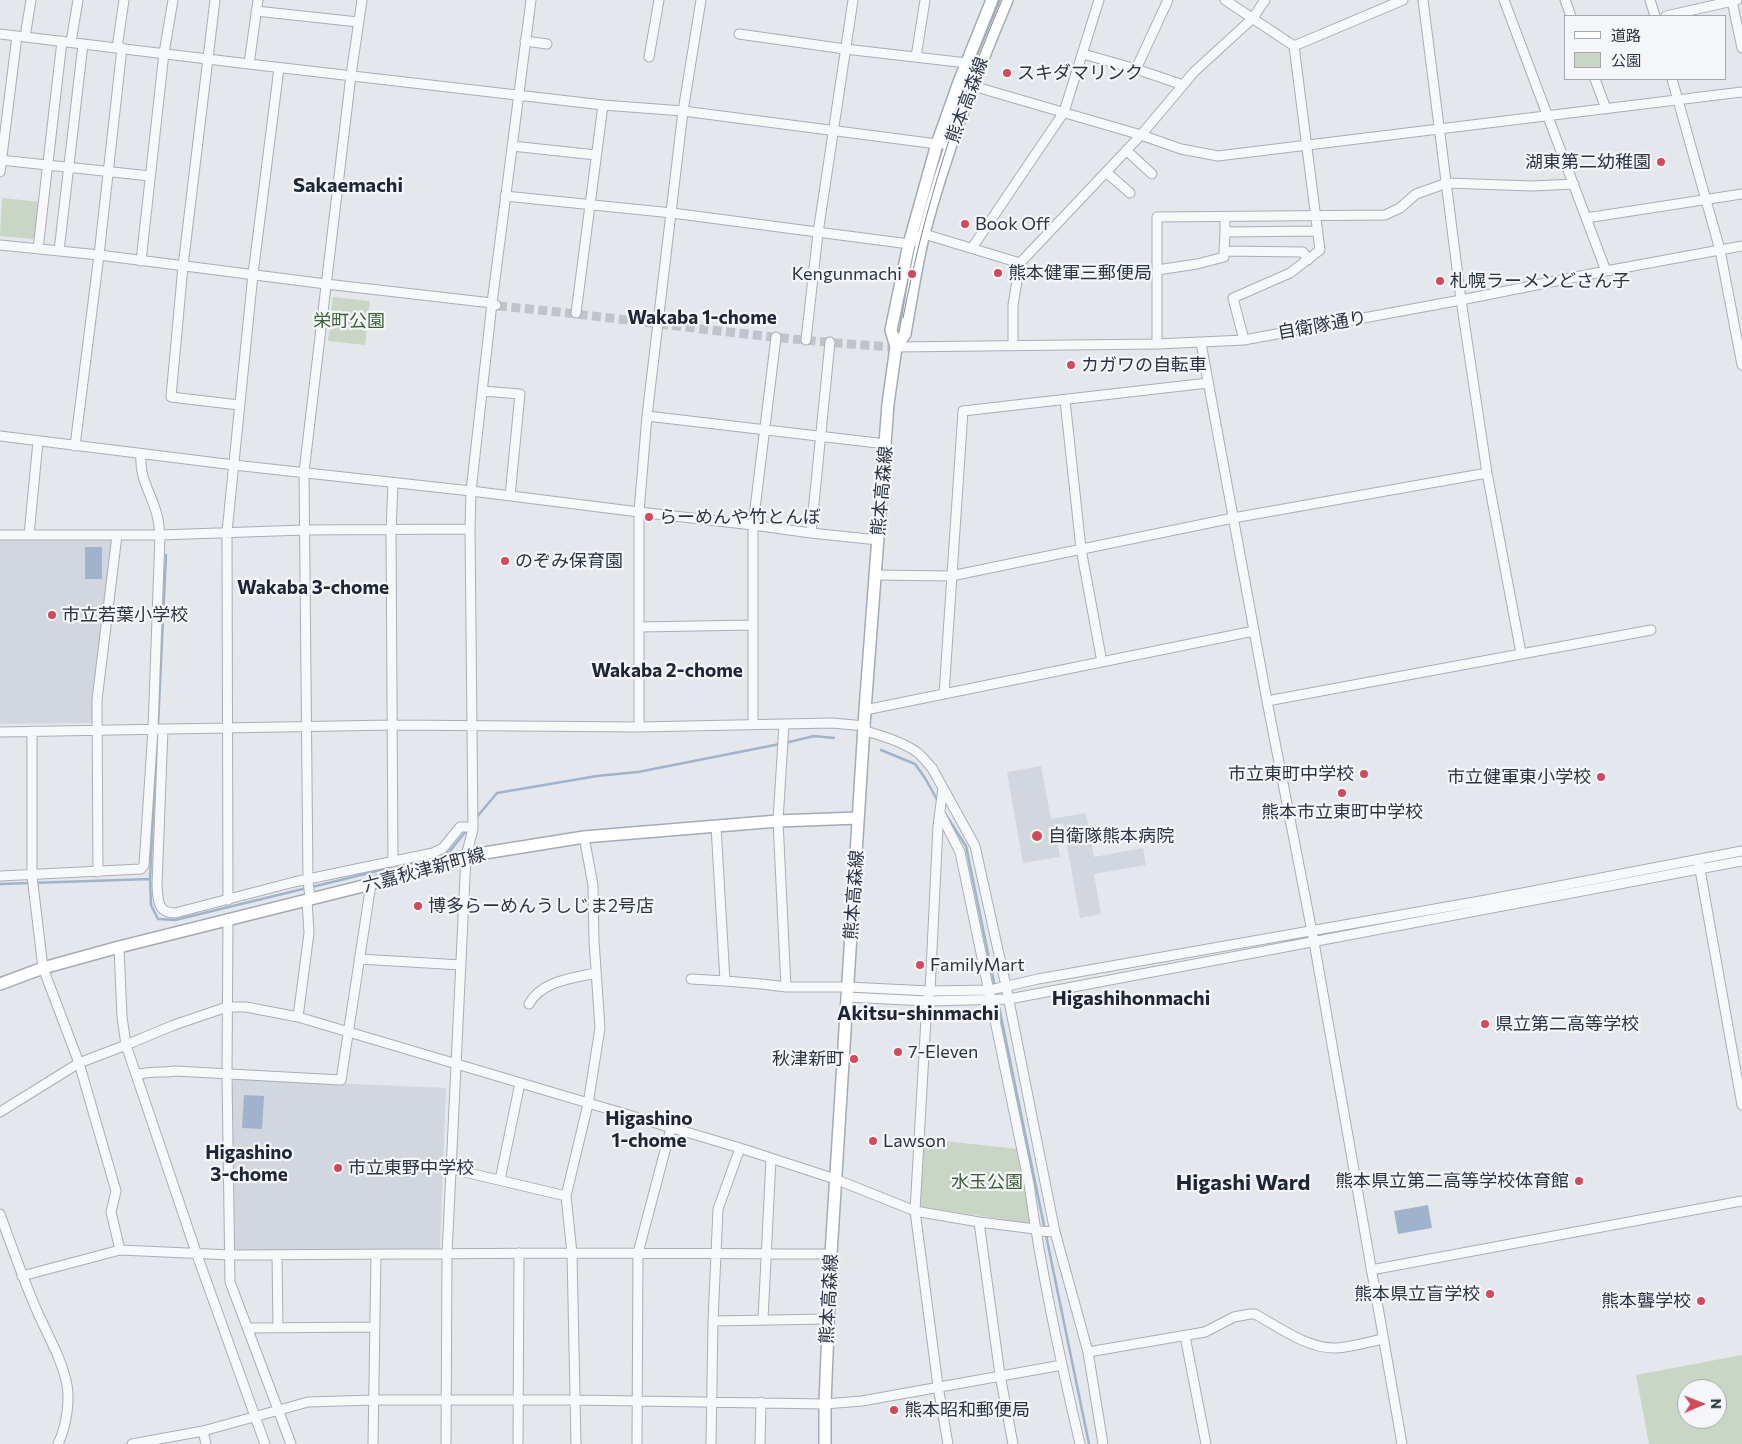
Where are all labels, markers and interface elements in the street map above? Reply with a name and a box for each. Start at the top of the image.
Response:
legend [1564,15,1727,80]
text: 道路 [1611,26,1641,44]
text: 公園 [1611,51,1641,69]
street label: 熊本高森線 [941,54,993,146]
place label: スキダマリンク [1017,62,1143,84]
marker: スキダマリンク [1001,67,1013,79]
place label: 湖東第二幼稚園 [1525,151,1651,173]
marker: 湖東第二幼稚園 [1655,156,1667,168]
district label: Sakaemachi [293,173,403,197]
place label: Book Off [975,213,1050,235]
marker: Book Off [959,218,971,230]
place label: 熊本健軍三郵便局 [1008,262,1152,284]
place label: Kengunmachi [792,263,902,285]
marker: 熊本健軍三郵便局 [992,267,1004,279]
marker: Kengunmachi [906,268,918,280]
place label: 札幌ラーメンどさん子 [1450,270,1630,292]
marker: 札幌ラーメンどさん子 [1434,275,1446,287]
district label: Wakaba 1-chome [627,307,777,329]
street label: 自衛隊通り [1276,307,1368,343]
park label: 栄町公園 [313,310,385,332]
place label: カガワの自転車 [1081,354,1207,376]
marker: カガワの自転車 [1065,359,1077,371]
street label: 熊本高森線 [867,445,897,537]
place label: らーめんや竹とんぼ [659,506,821,528]
marker: らーめんや竹とんぼ [643,511,655,523]
place label: のぞみ保育園 [515,550,623,572]
marker: のぞみ保育園 [499,555,511,567]
district label: Wakaba 3-chome [237,577,389,599]
place label: 市立若葉小学校 [62,604,188,626]
marker: 市立若葉小学校 [46,609,58,621]
district label: Wakaba 2-chome [591,660,743,682]
place label: 市立東町中学校 [1228,763,1354,785]
place label: 市立健軍東小学校 [1447,766,1591,788]
marker: 市立東町中学校 [1358,768,1370,780]
marker: 市立健軍東小学校 [1595,771,1607,783]
marker: 熊本市立東町中学校 [1336,787,1348,799]
place label: 熊本市立東町中学校 [1261,801,1423,823]
place label: 自衛隊熊本病院 [1048,825,1174,847]
marker: 自衛隊熊本病院 [1030,829,1044,843]
street label: 六嘉秋津新町線 [360,843,488,897]
street label: 熊本高森線 [840,849,868,941]
place label: 博多らーめんうしじま2号店 [428,895,654,917]
marker: 博多らーめんうしじま2号店 [412,900,424,912]
place label: FamilyMart [930,954,1025,976]
marker: FamilyMart [914,959,926,971]
district label: Higashihonmachi [1052,986,1210,1010]
district label: Akitsu-shinmachi [837,1001,999,1025]
place label: 県立第二高等学校 [1495,1013,1639,1035]
marker: 県立第二高等学校 [1479,1018,1491,1030]
place label: 7-Eleven [908,1041,978,1063]
marker: 7-Eleven [892,1046,904,1058]
place label: 秋津新町 [772,1048,844,1070]
marker: 秋津新町 [848,1053,860,1065]
district label: Higashino 1-chome [605,1108,693,1152]
place label: Lawson [883,1130,946,1152]
marker: Lawson [867,1135,879,1147]
district label: Higashino 3-chome [205,1142,293,1186]
place label: 市立東野中学校 [348,1157,474,1179]
marker: 市立東野中学校 [332,1162,344,1174]
district label: Higashi Ward [1176,1170,1310,1196]
place label: 熊本県立第二高等学校体育館 [1335,1170,1569,1192]
park label: 水玉公園 [951,1171,1023,1193]
marker: 熊本県立第二高等学校体育館 [1573,1175,1585,1187]
street label: 熊本高森線 [816,1253,842,1345]
place label: 熊本県立盲学校 [1354,1283,1480,1305]
marker: 熊本県立盲学校 [1484,1288,1496,1300]
place label: 熊本聾学校 [1601,1290,1691,1312]
marker: 熊本聾学校 [1695,1295,1707,1307]
north arrow [1677,1379,1727,1429]
text: N [1708,1398,1725,1409]
place label: 熊本昭和郵便局 [904,1399,1030,1421]
marker: 熊本昭和郵便局 [888,1404,900,1416]

